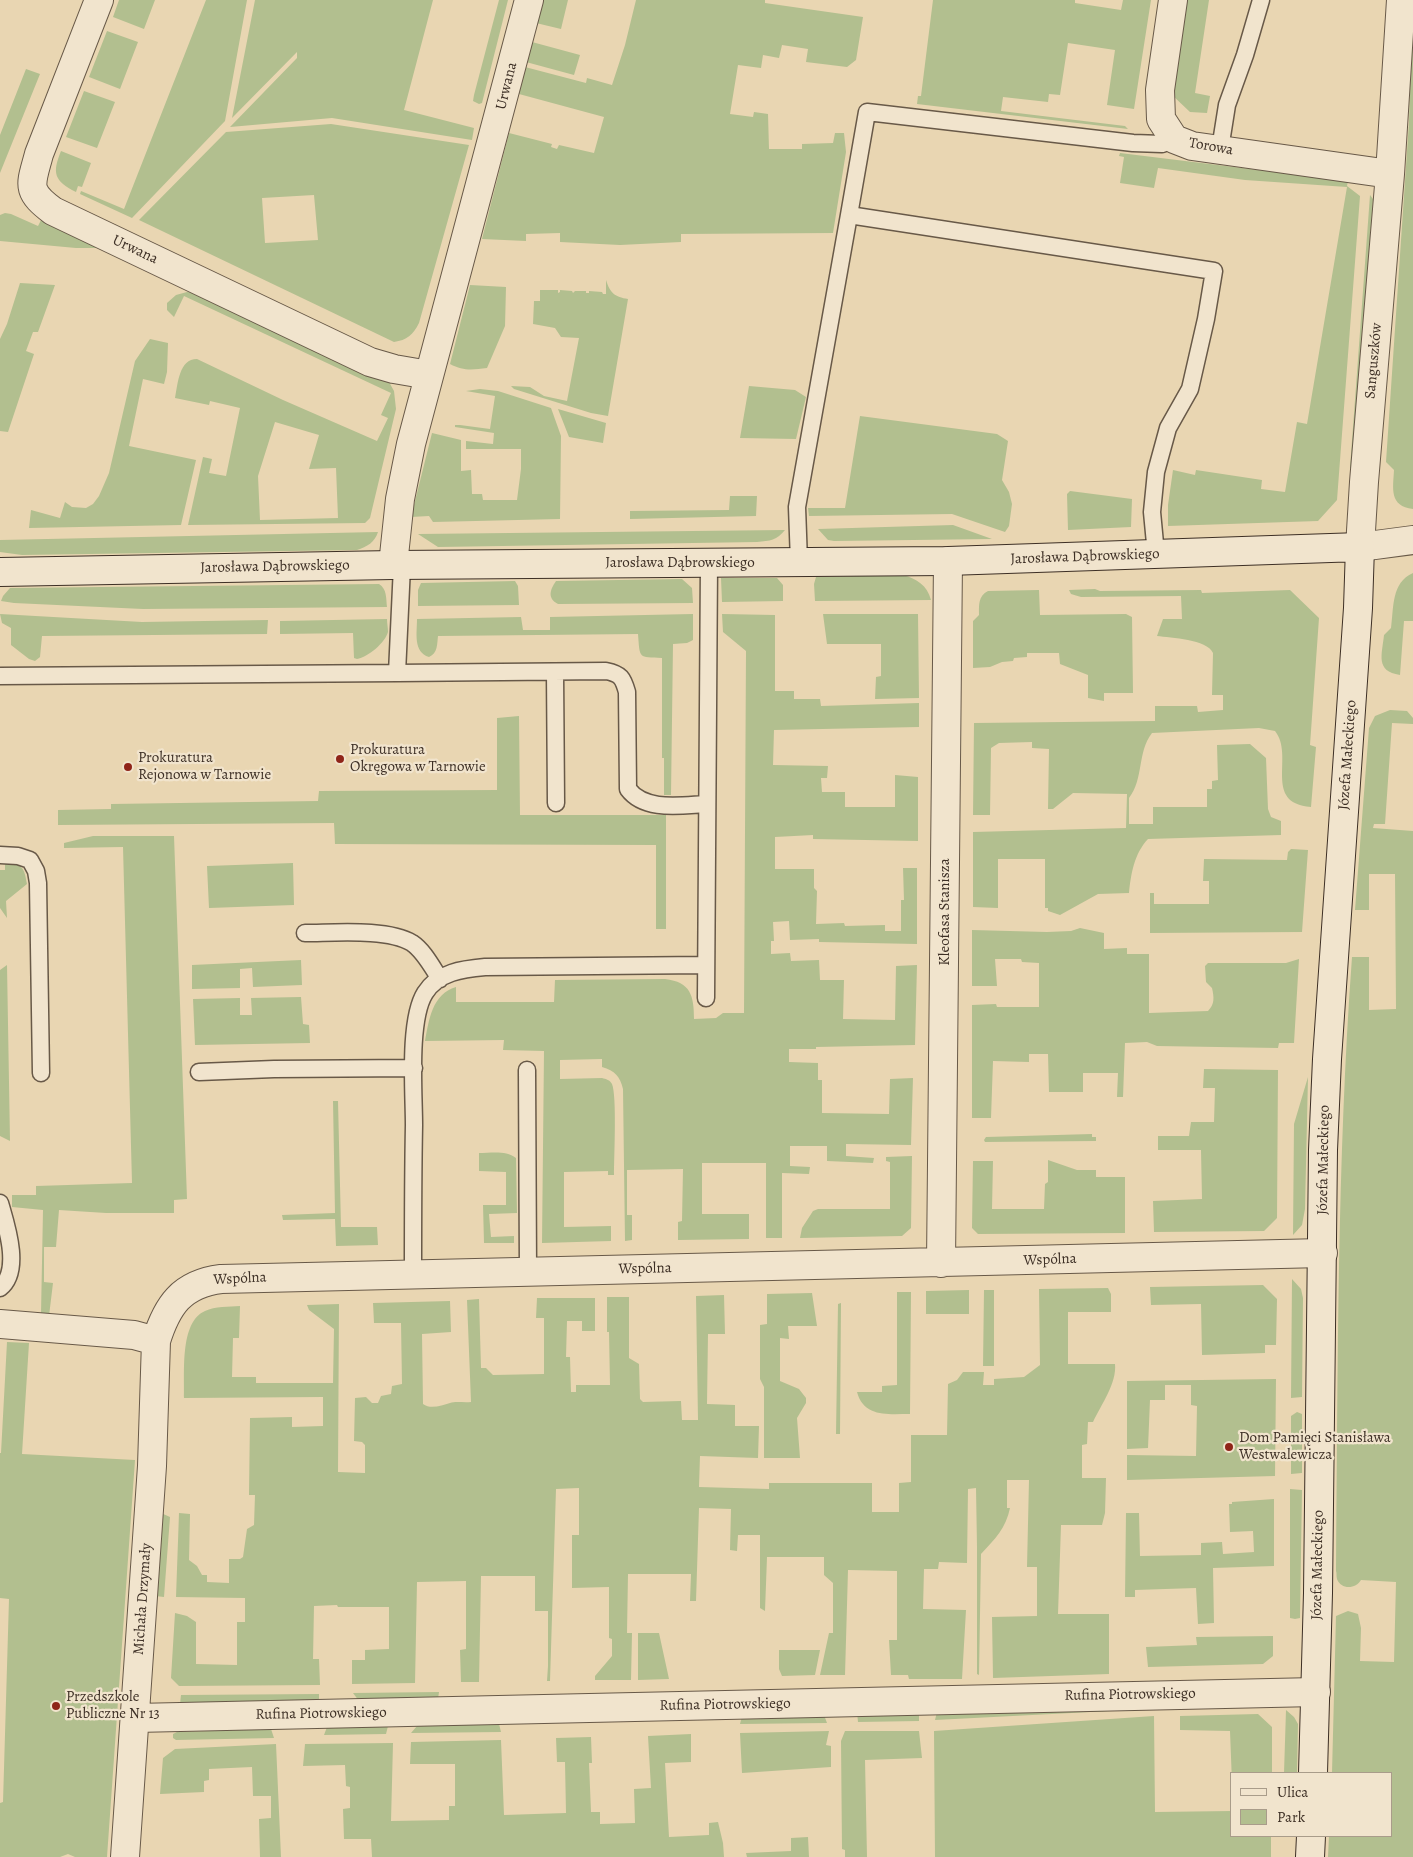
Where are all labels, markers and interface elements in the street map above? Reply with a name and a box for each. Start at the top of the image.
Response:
street label: Urwana [492,60,522,112]
street label: Torowa [1187,134,1235,160]
street label: Urwana [109,232,161,268]
street label: Sanguszków [1362,322,1386,400]
street label: Jarosława Dąbrowskiego [1010,545,1160,569]
street label: Jarosława Dąbrowskiego [605,554,755,572]
street label: Jarosława Dąbrowskiego [200,557,350,577]
street label: Józefa Małeckiego [1335,699,1361,811]
place label: Prokuratura Okręgowa w Tarnowie [350,741,486,776]
place label: Prokuratura Rejonowa w Tarnowie [138,749,271,784]
marker: Prokuratura Okręgowa w Tarnowie [334,753,346,765]
marker: Prokuratura Rejonowa w Tarnowie [122,761,134,773]
street label: Kleofasa Stanisza [936,858,954,966]
street label: Józefa Małeckiego [1314,1105,1334,1215]
street label: Wspólna [1023,1250,1077,1270]
street label: Wspólna [618,1260,672,1278]
street label: Wspólna [213,1269,267,1289]
place label: Dom Pamięci Stanisława Westwalewicza [1239,1429,1391,1464]
marker: Dom Pamięci Stanisława Westwalewicza [1223,1441,1235,1453]
street label: Józefa Małeckiego [1308,1510,1328,1620]
street label: Michała Drzymały [130,1542,156,1656]
street label: Rufina Piotrowskiego [1064,1685,1196,1705]
place label: Przedszkole Publiczne Nr 13 [66,1688,160,1723]
street label: Rufina Piotrowskiego [659,1695,791,1715]
marker: Przedszkole Publiczne Nr 13 [50,1700,62,1712]
street label: Rufina Piotrowskiego [255,1704,387,1724]
legend [1230,1772,1393,1837]
text: Ulica [1277,1782,1308,1802]
text: Park [1277,1807,1305,1827]

